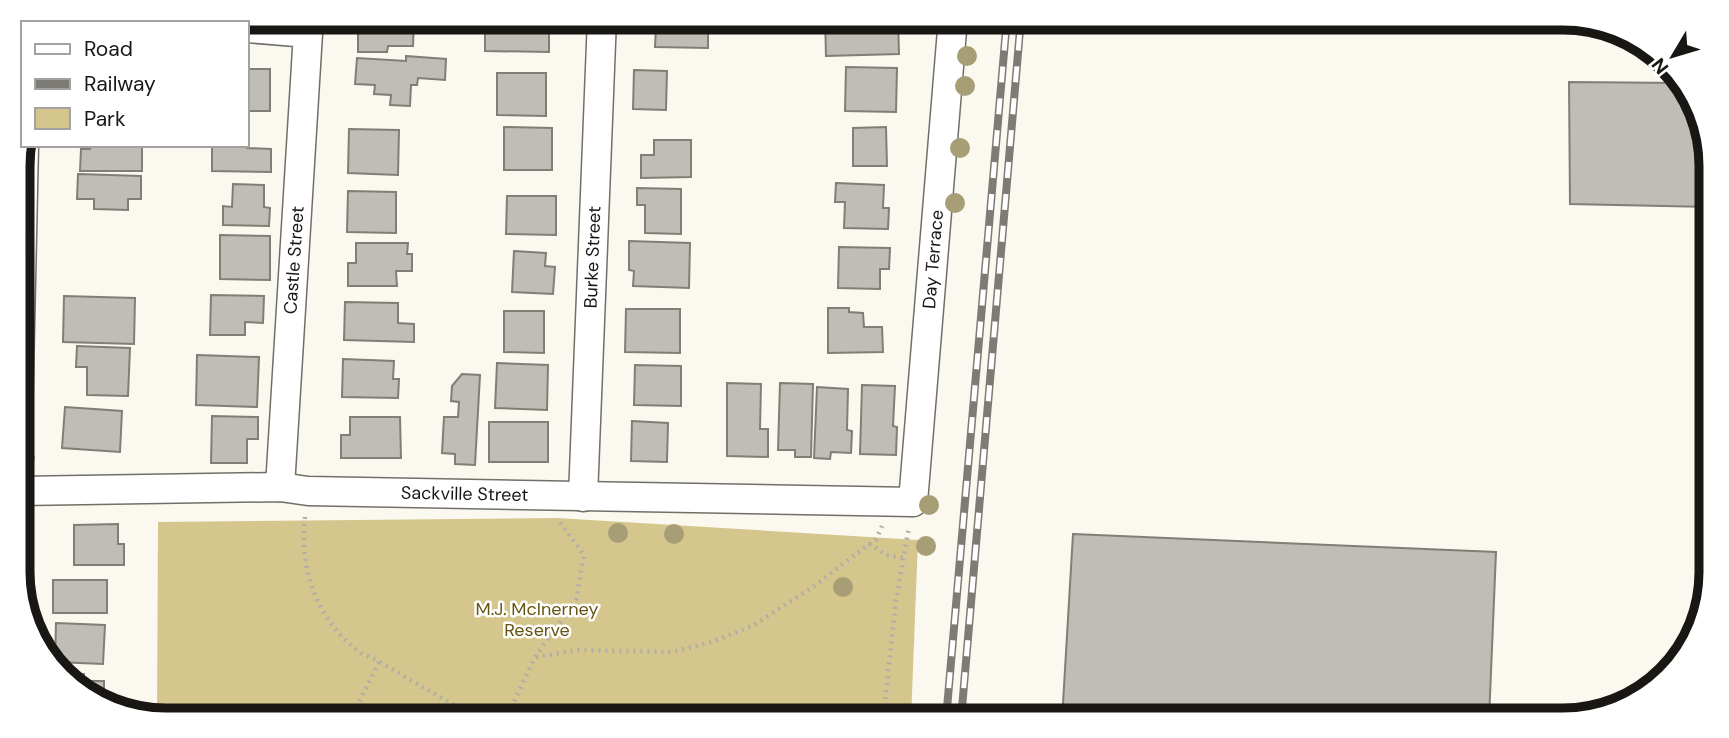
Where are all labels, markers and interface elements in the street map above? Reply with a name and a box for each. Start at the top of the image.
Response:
legend [21,21,248,147]
north arrow [1638,21,1708,91]
text: Road [84,35,133,63]
text: N [1646,53,1674,79]
text: Railway [84,70,156,98]
text: Park [84,105,126,133]
street label: Castle Street [278,205,310,315]
street label: Burke Street [578,206,607,309]
street label: Day Terrace [917,209,949,310]
street label: Sackville Street [401,481,529,507]
park label: M.J. McInerney Reserve [476,597,598,642]

